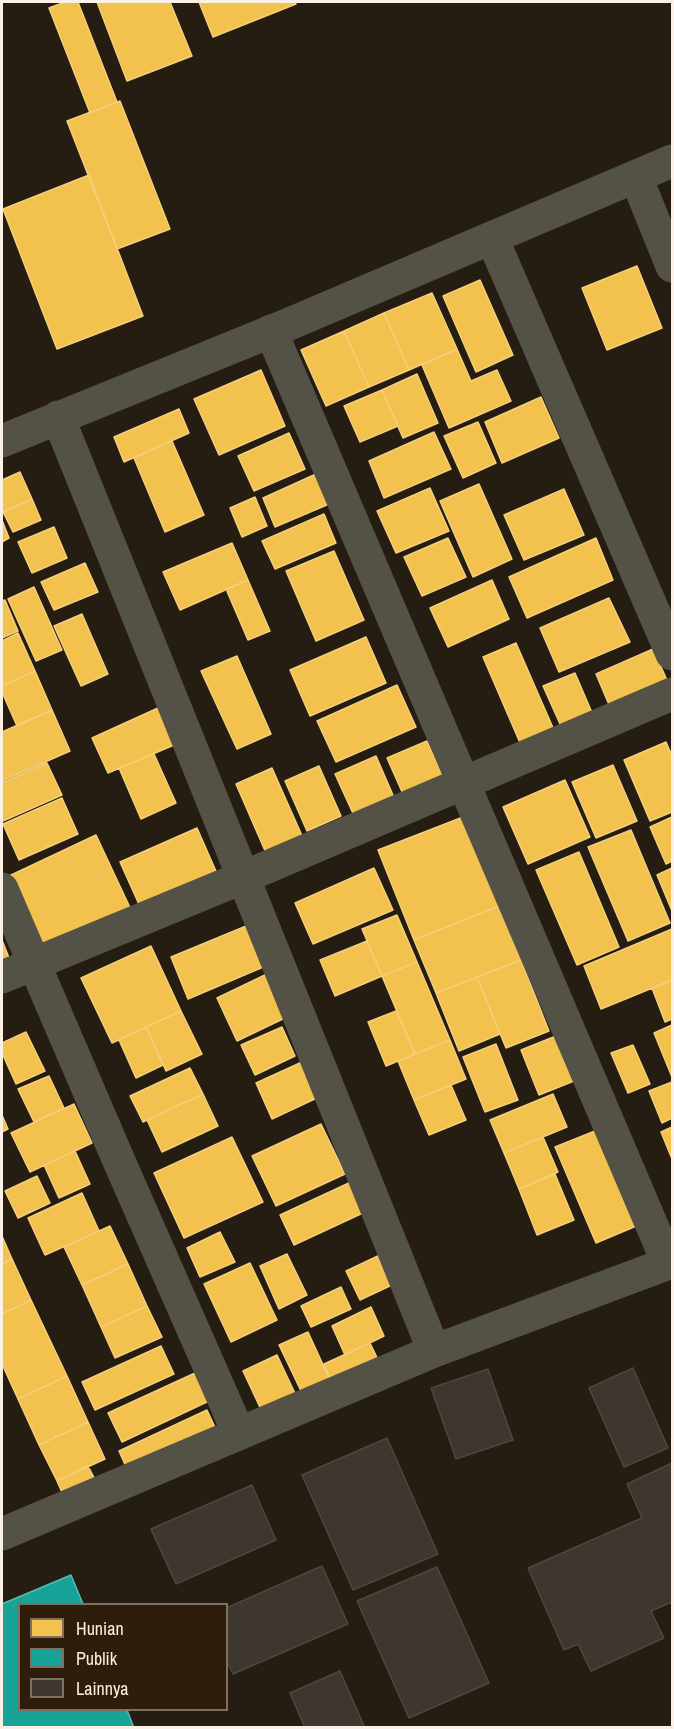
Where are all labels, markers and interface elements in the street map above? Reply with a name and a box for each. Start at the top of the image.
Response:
legend [18,1603,228,1711]
text: Hunian [76,1616,124,1641]
text: Publik [76,1646,117,1671]
text: Lainnya [76,1676,129,1701]

